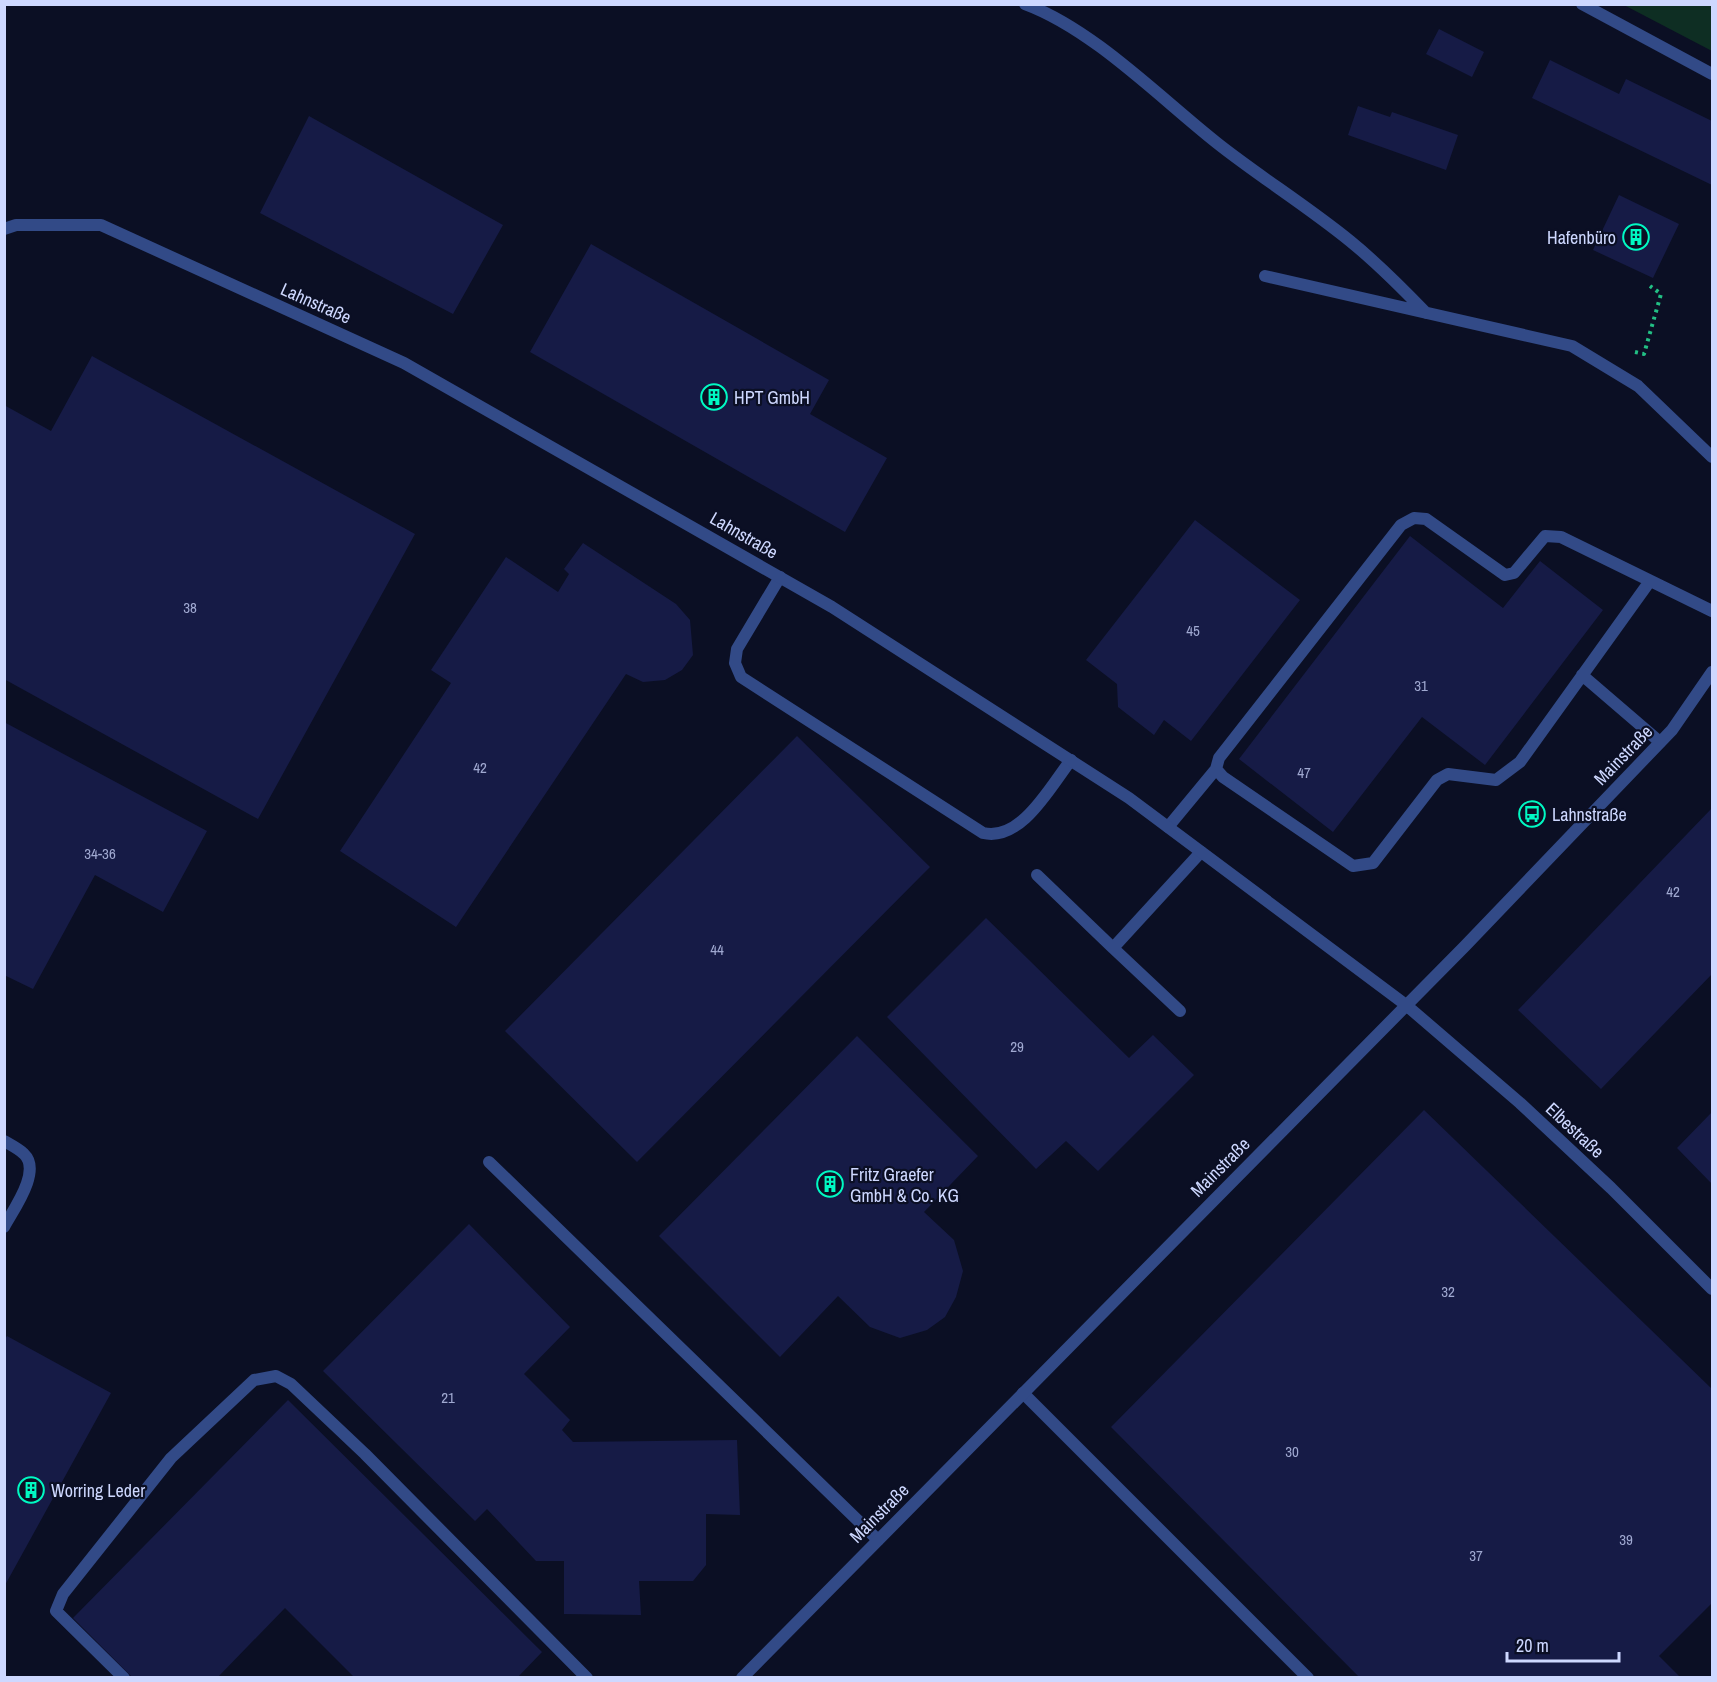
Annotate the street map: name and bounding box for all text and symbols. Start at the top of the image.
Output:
building icon: Hafenbüro [1621,222,1651,252]
place label: Hafenbüro [1547,225,1616,250]
street label: Lahnstraße [277,276,355,330]
building icon: HPT GmbH [699,382,729,412]
place label: HPT GmbH [734,385,810,410]
street label: Lahnstraße [705,506,783,564]
house number: 38 [183,597,197,618]
house number: 45 [1186,620,1200,641]
house number: 31 [1414,675,1428,696]
street label: Mainstraße [1588,719,1658,791]
house number: 42 [473,757,487,778]
house number: 47 [1297,762,1311,783]
bus stop icon: Lahnstraße [1517,799,1547,829]
place label: Lahnstraße [1552,802,1627,827]
house number: 34-36 [84,843,116,864]
house number: 42 [1666,881,1680,902]
house number: 44 [710,939,724,960]
house number: 29 [1010,1036,1024,1057]
street label: Elbestraße [1540,1097,1610,1163]
street label: Mainstraße [1185,1132,1255,1202]
place label: Fritz Graefer GmbH & Co. KG [850,1162,959,1208]
building icon: Fritz Graefer GmbH & Co. KG [815,1169,845,1199]
house number: 32 [1441,1281,1455,1302]
house number: 21 [441,1387,455,1408]
house number: 30 [1285,1441,1299,1462]
building icon: Worring Leder [16,1475,46,1505]
place label: Worring Leder [51,1478,145,1503]
street label: Mainstraße [844,1478,914,1548]
house number: 39 [1619,1529,1633,1550]
house number: 37 [1469,1545,1483,1566]
scale bar [1507,1625,1620,1663]
text: 20 m [1516,1633,1549,1658]

